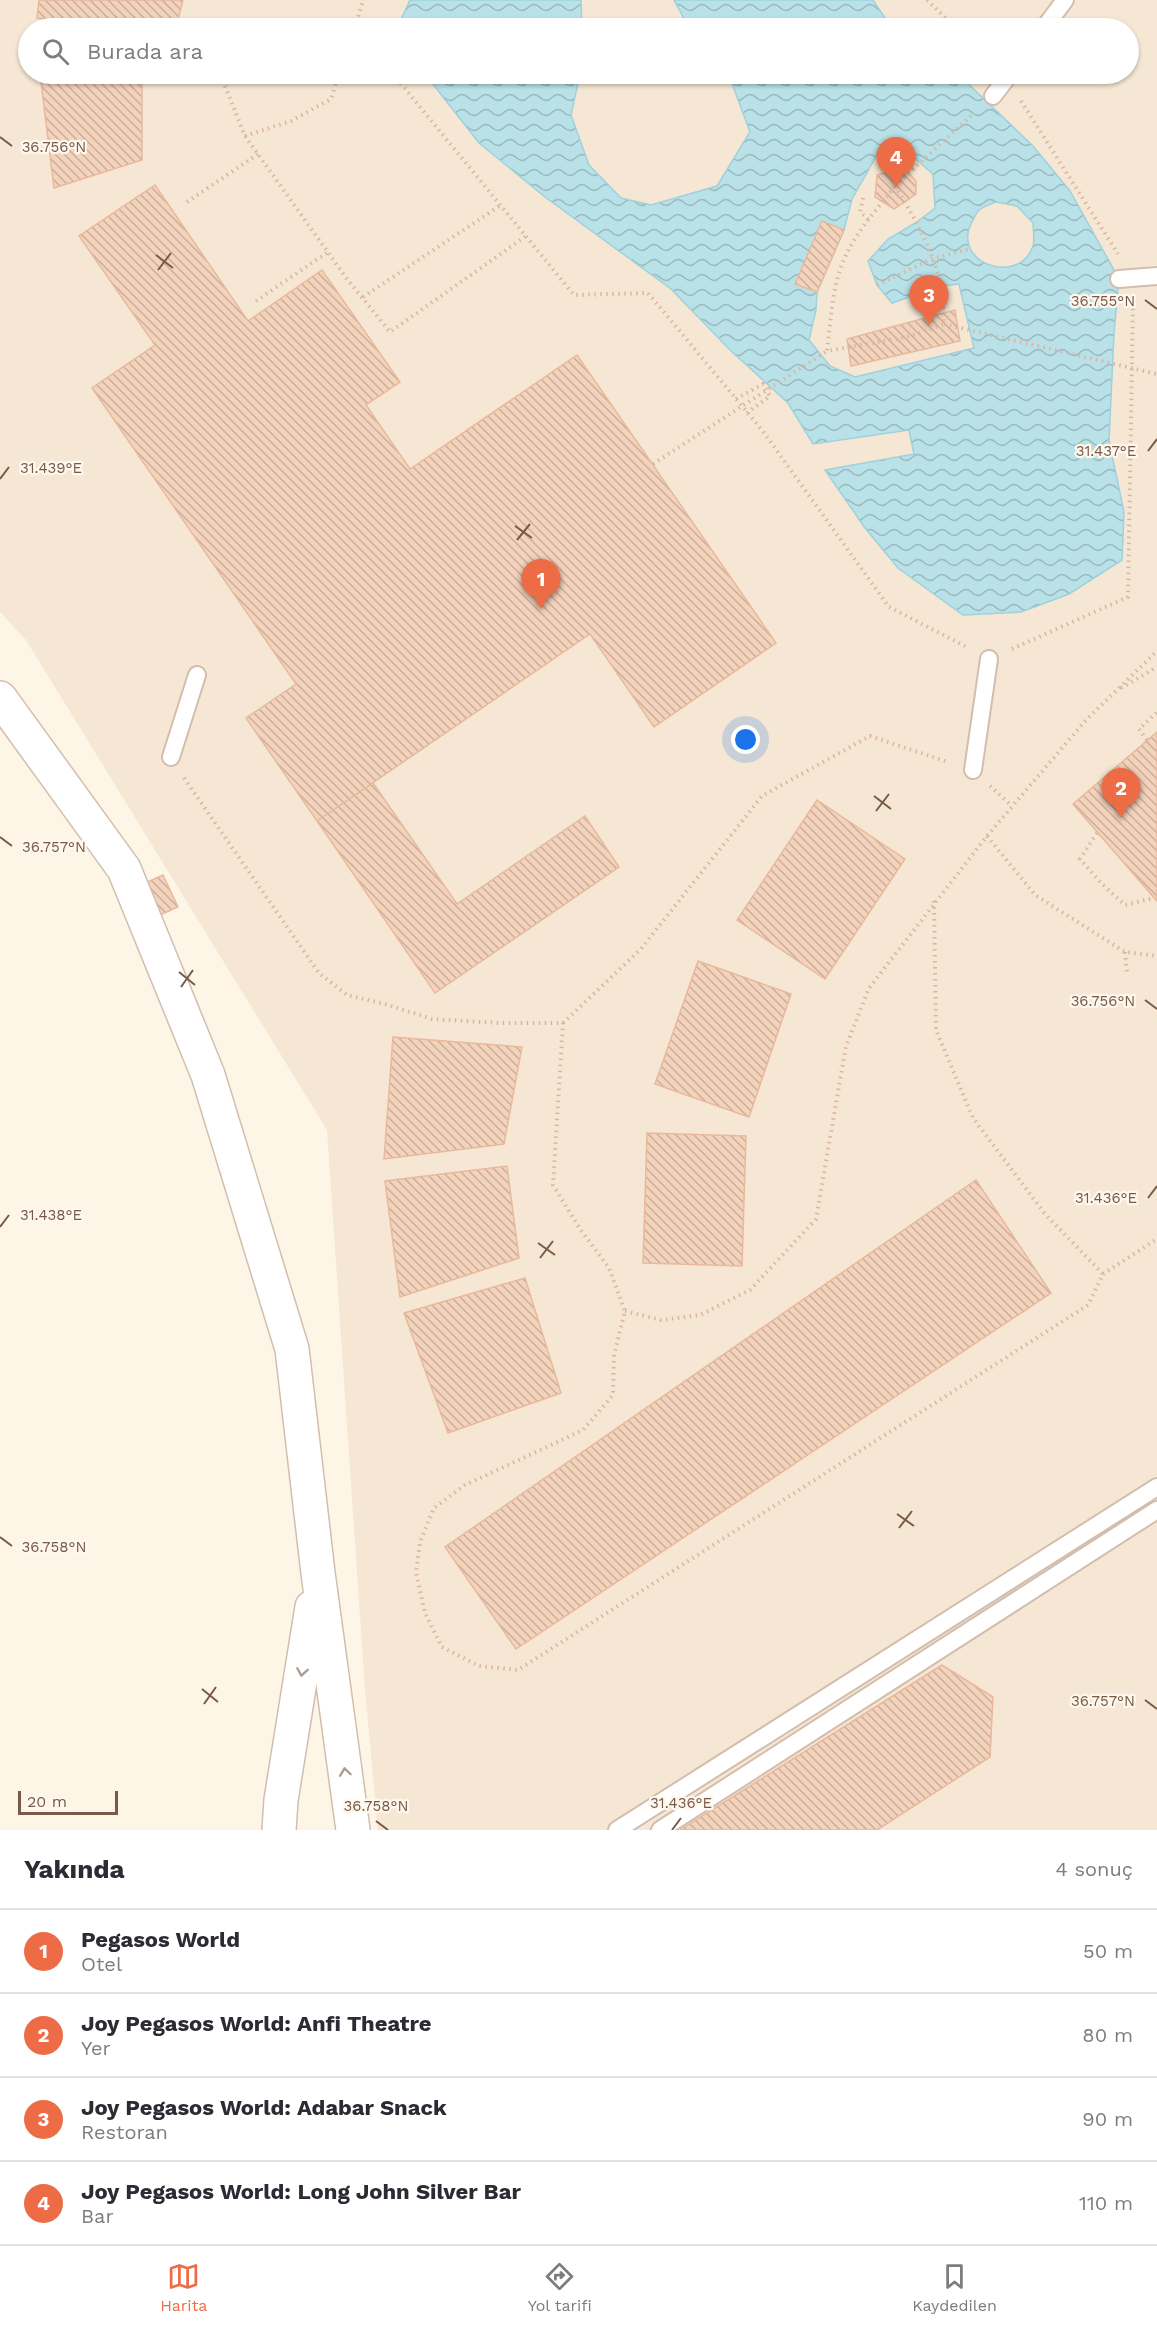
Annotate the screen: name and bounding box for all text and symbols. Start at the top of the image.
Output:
search box [18,18,1139,84]
icon: search [39,35,72,68]
text: Burada ara [87,39,203,64]
text: 36.756°N [22,138,86,156]
pin: 4 [876,138,916,187]
pin: 3 [910,276,948,325]
text: 36.755°N [1071,292,1135,310]
text: 31.437°E [1076,442,1136,460]
text: 31.439°E [20,459,82,477]
pin: 1 [522,560,560,609]
your location [731,725,760,754]
pin: 2 [1102,768,1140,818]
text: 36.757°N [22,838,86,856]
text: 36.756°N [1071,992,1135,1010]
text: 31.436°E [1075,1189,1137,1207]
text: 31.438°E [20,1206,82,1224]
text: 36.758°N [22,1538,86,1556]
one-way arrow [296,1668,308,1677]
text: 36.757°N [1071,1692,1135,1710]
one-way arrow [340,1767,352,1777]
scale bar [18,1788,118,1816]
text: 20 m [27,1792,67,1811]
text: 31.436°E [650,1794,712,1812]
text: 36.758°N [344,1797,408,1815]
text: Yakında [24,1854,125,1884]
text: 4 sonuç [1056,1857,1133,1881]
text: Pegasos World [81,1927,240,1952]
text: 1 [39,1939,48,1963]
text: 50 m [1083,1939,1133,1963]
text: Otel [81,1952,122,1976]
text: Joy Pegasos World: Anfi Theatre [81,2011,431,2036]
text: 2 [38,2023,49,2047]
text: 80 m [1082,2023,1133,2047]
text: Yer [81,2036,111,2060]
text: Joy Pegasos World: Adabar Snack [81,2095,447,2120]
text: 3 [38,2107,49,2131]
text: 90 m [1082,2107,1133,2131]
text: Restoran [81,2120,168,2144]
text: Joy Pegasos World: Long John Silver Bar [81,2179,521,2204]
text: 4 [37,2191,50,2215]
text: 110 m [1079,2191,1133,2215]
text: Bar [81,2204,114,2228]
tab: Harita [160,2260,207,2315]
tab: Yol tarifi [528,2260,592,2315]
tab: Kaydedilen [912,2260,997,2315]

